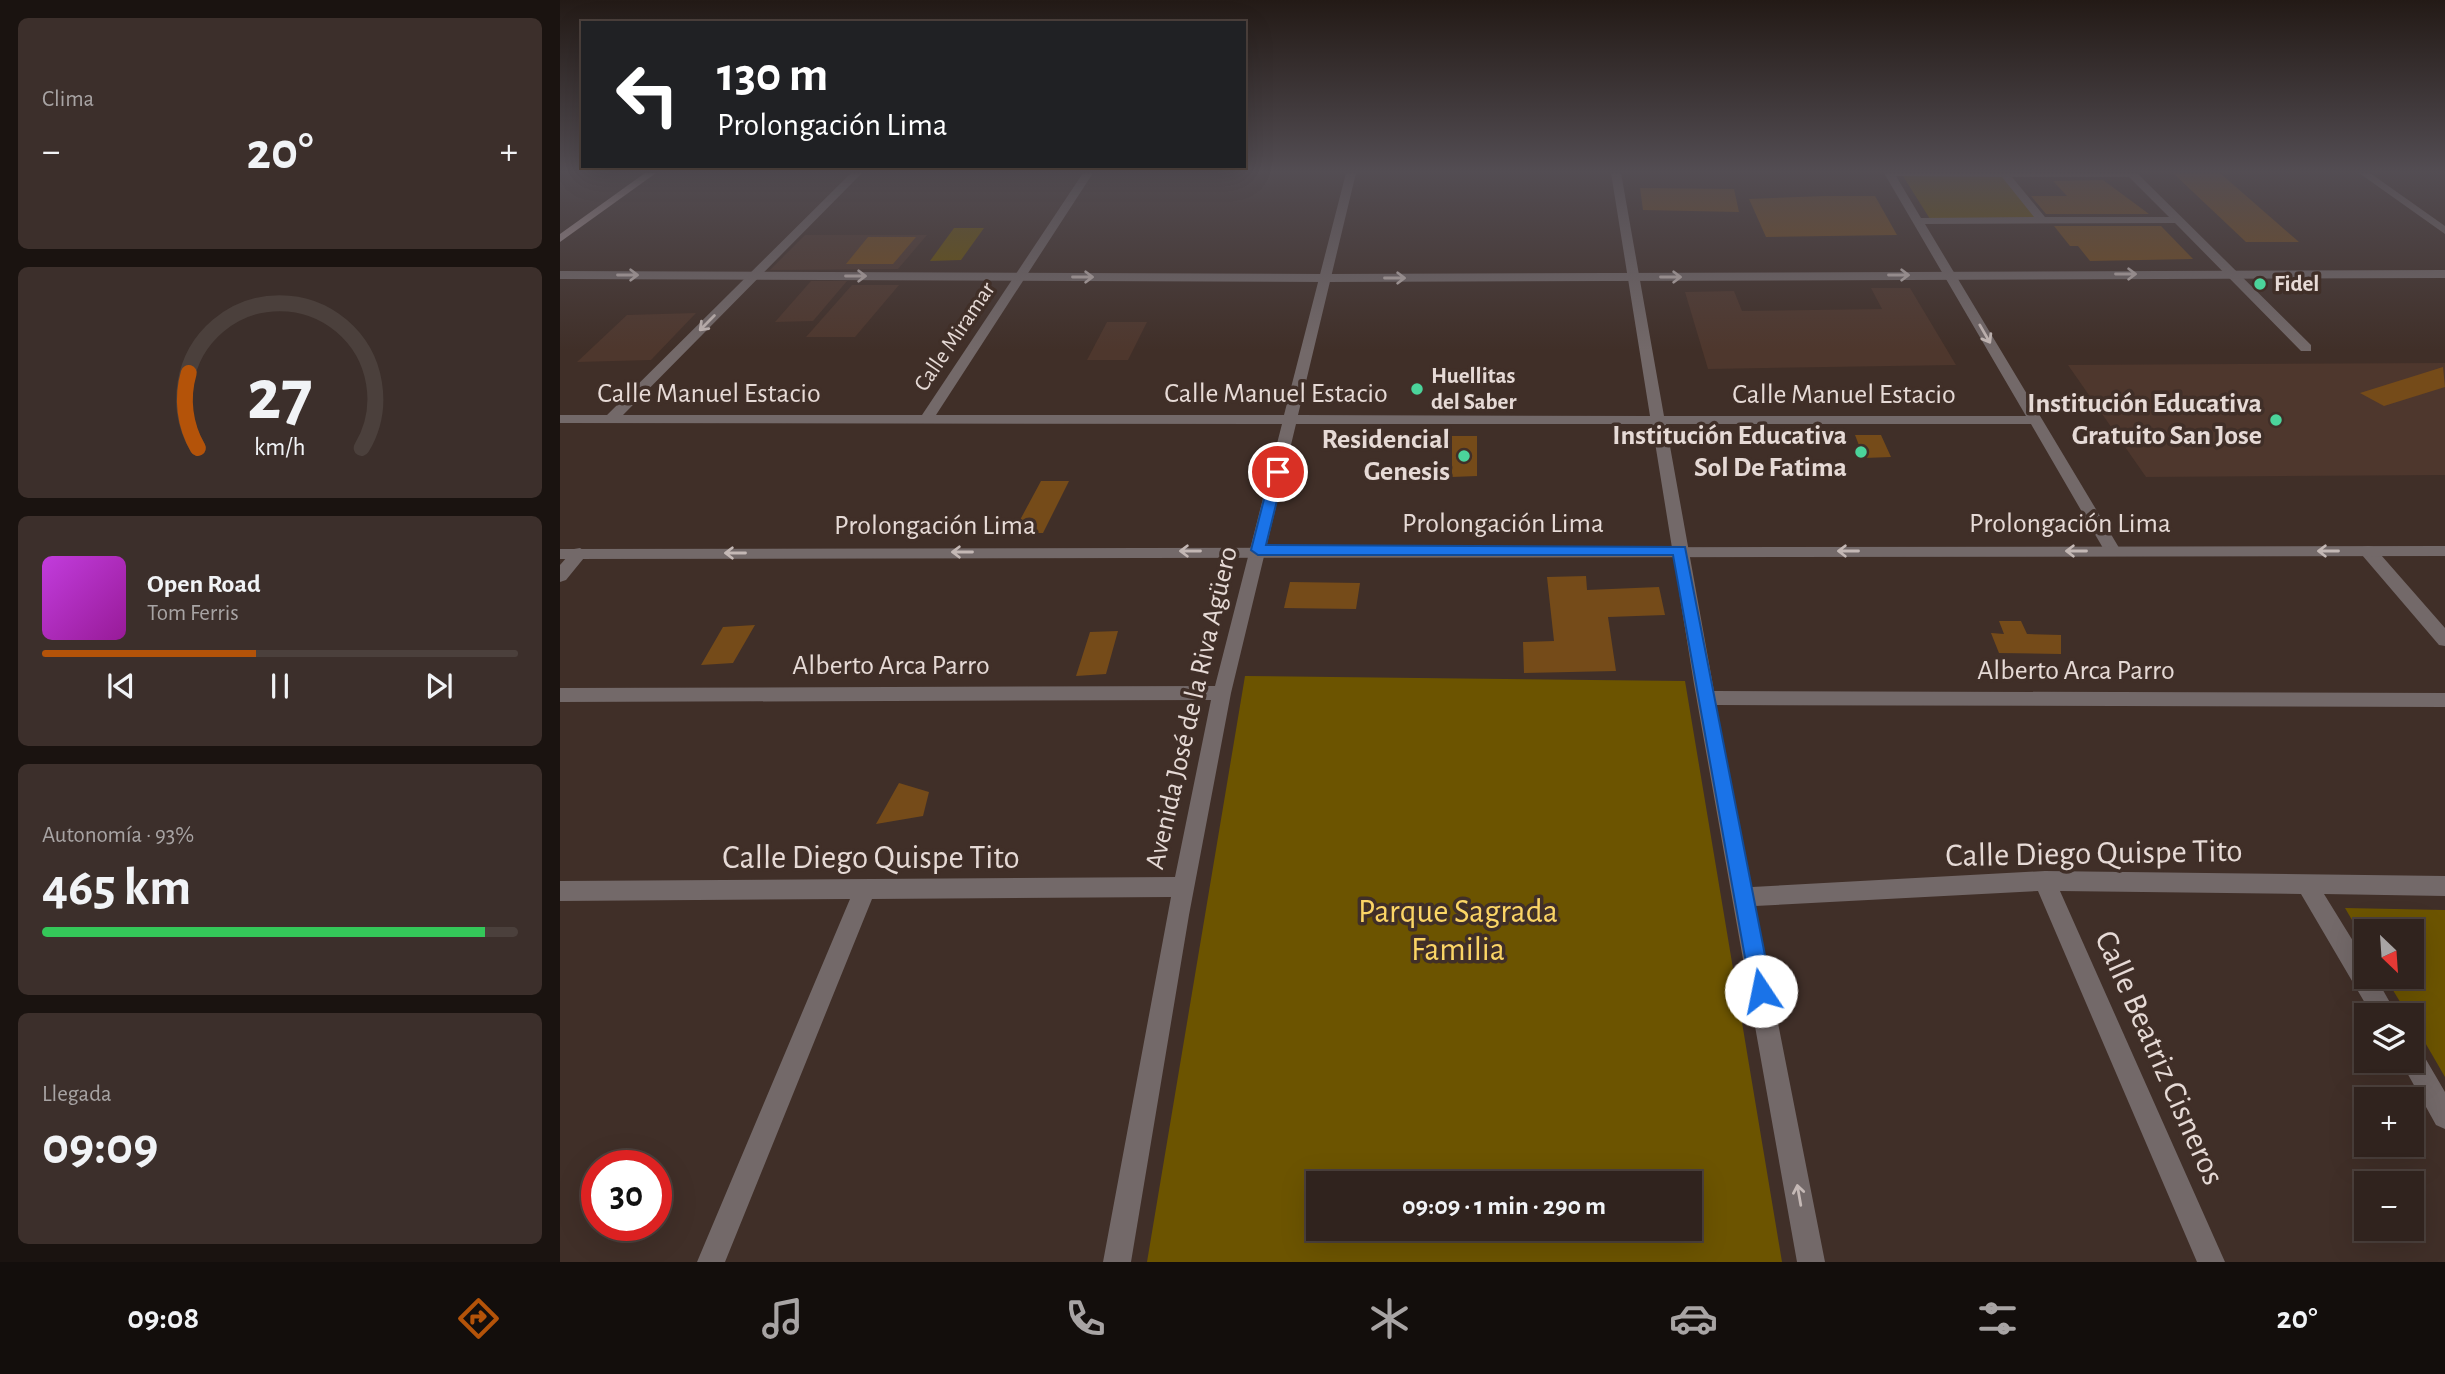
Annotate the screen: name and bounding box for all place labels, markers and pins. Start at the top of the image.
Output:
place label: Fidel [2274,273,2319,296]
marker: Fidel [2252,276,2268,292]
place label: Huellitas del Saber [1431,365,1516,414]
marker: Huellitas del Saber [1409,381,1425,397]
place label: Institución Educativa Gratuito San Jose [2027,390,2262,450]
marker: Institución Educativa Gratuito San Jose [2268,412,2284,428]
place label: Institución Educativa Sol De Fatima [1612,422,1847,482]
place label: Residencial Genesis [1321,426,1450,486]
pin [1248,442,1308,502]
marker: Institución Educativa Sol De Fatima [1853,444,1869,460]
marker: Residencial Genesis [1456,448,1472,464]

